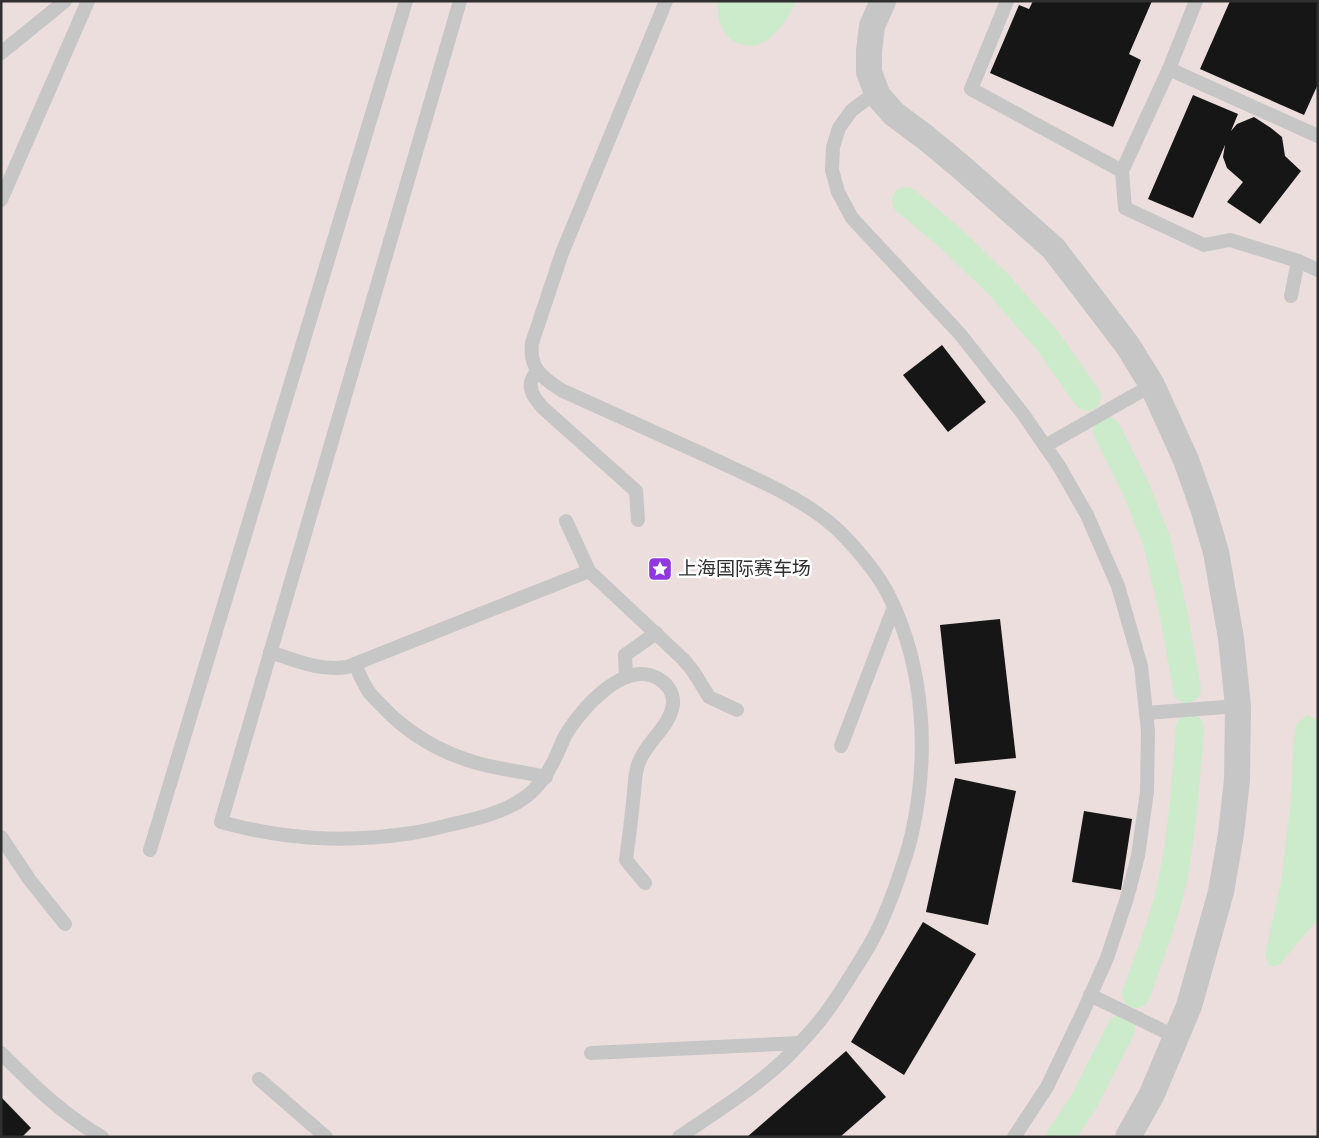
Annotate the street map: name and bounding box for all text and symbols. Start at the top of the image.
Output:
place icon: 上海国际赛车场 [647,556,673,582]
place label: 上海国际赛车场 [678,558,811,581]

